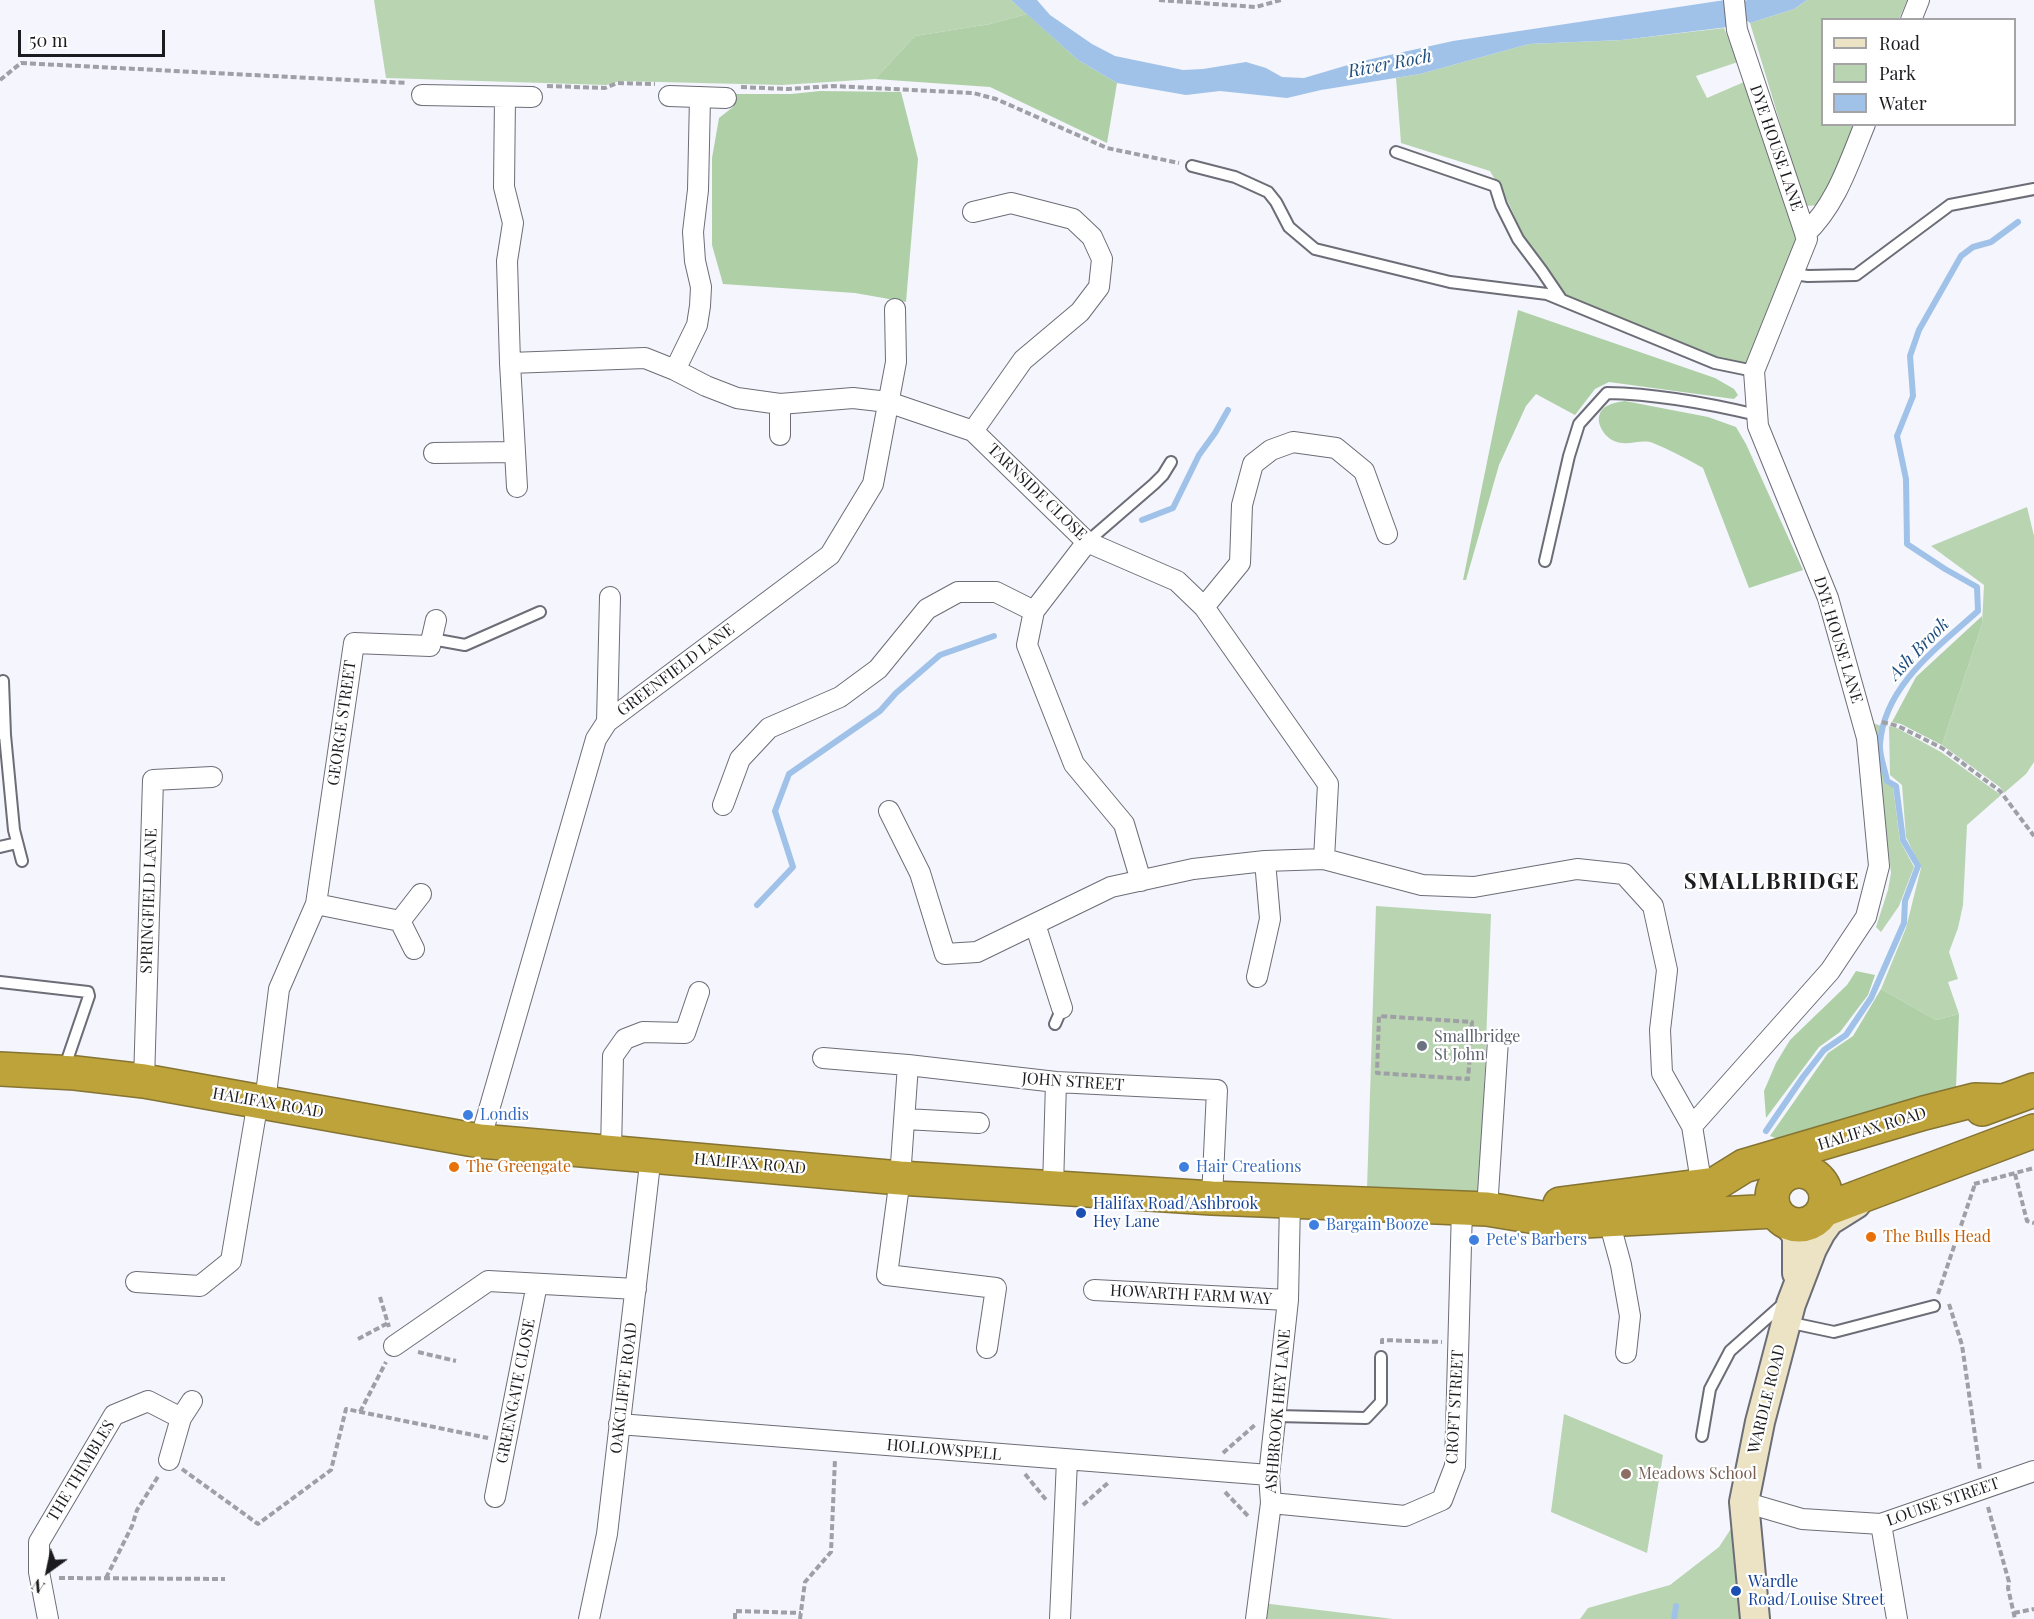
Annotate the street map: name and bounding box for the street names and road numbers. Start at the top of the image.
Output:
street label: DYE HOUSE LANE [1745,83,1807,213]
street label: TARNSIDE CLOSE [983,440,1091,544]
street label: DYE HOUSE LANE [1810,574,1866,706]
street label: GREENFIELD LANE [614,620,738,720]
street label: GEORGE STREET [324,659,360,787]
street label: SPRINGFIELD LANE [137,828,161,974]
street label: JOHN STREET [1021,1069,1125,1095]
street label: HALIFAX ROAD [211,1084,325,1122]
street label: HALIFAX ROAD [1815,1103,1929,1155]
street label: HALIFAX ROAD [693,1150,807,1178]
street label: HOWARTH FARM WAY [1110,1281,1272,1309]
street label: GREENGATE CLOSE [493,1317,539,1465]
street label: OAKCLIFFE ROAD [606,1321,642,1455]
street label: ASHBROOK HEY LANE [1261,1328,1295,1494]
street label: WARDLE ROAD [1744,1343,1790,1455]
street label: CROFT STREET [1442,1349,1468,1465]
street label: THE THIMBLES [43,1417,119,1525]
street label: HOLLOWSPELL [886,1435,1002,1465]
street label: LOUISE STREET [1884,1474,2002,1530]

